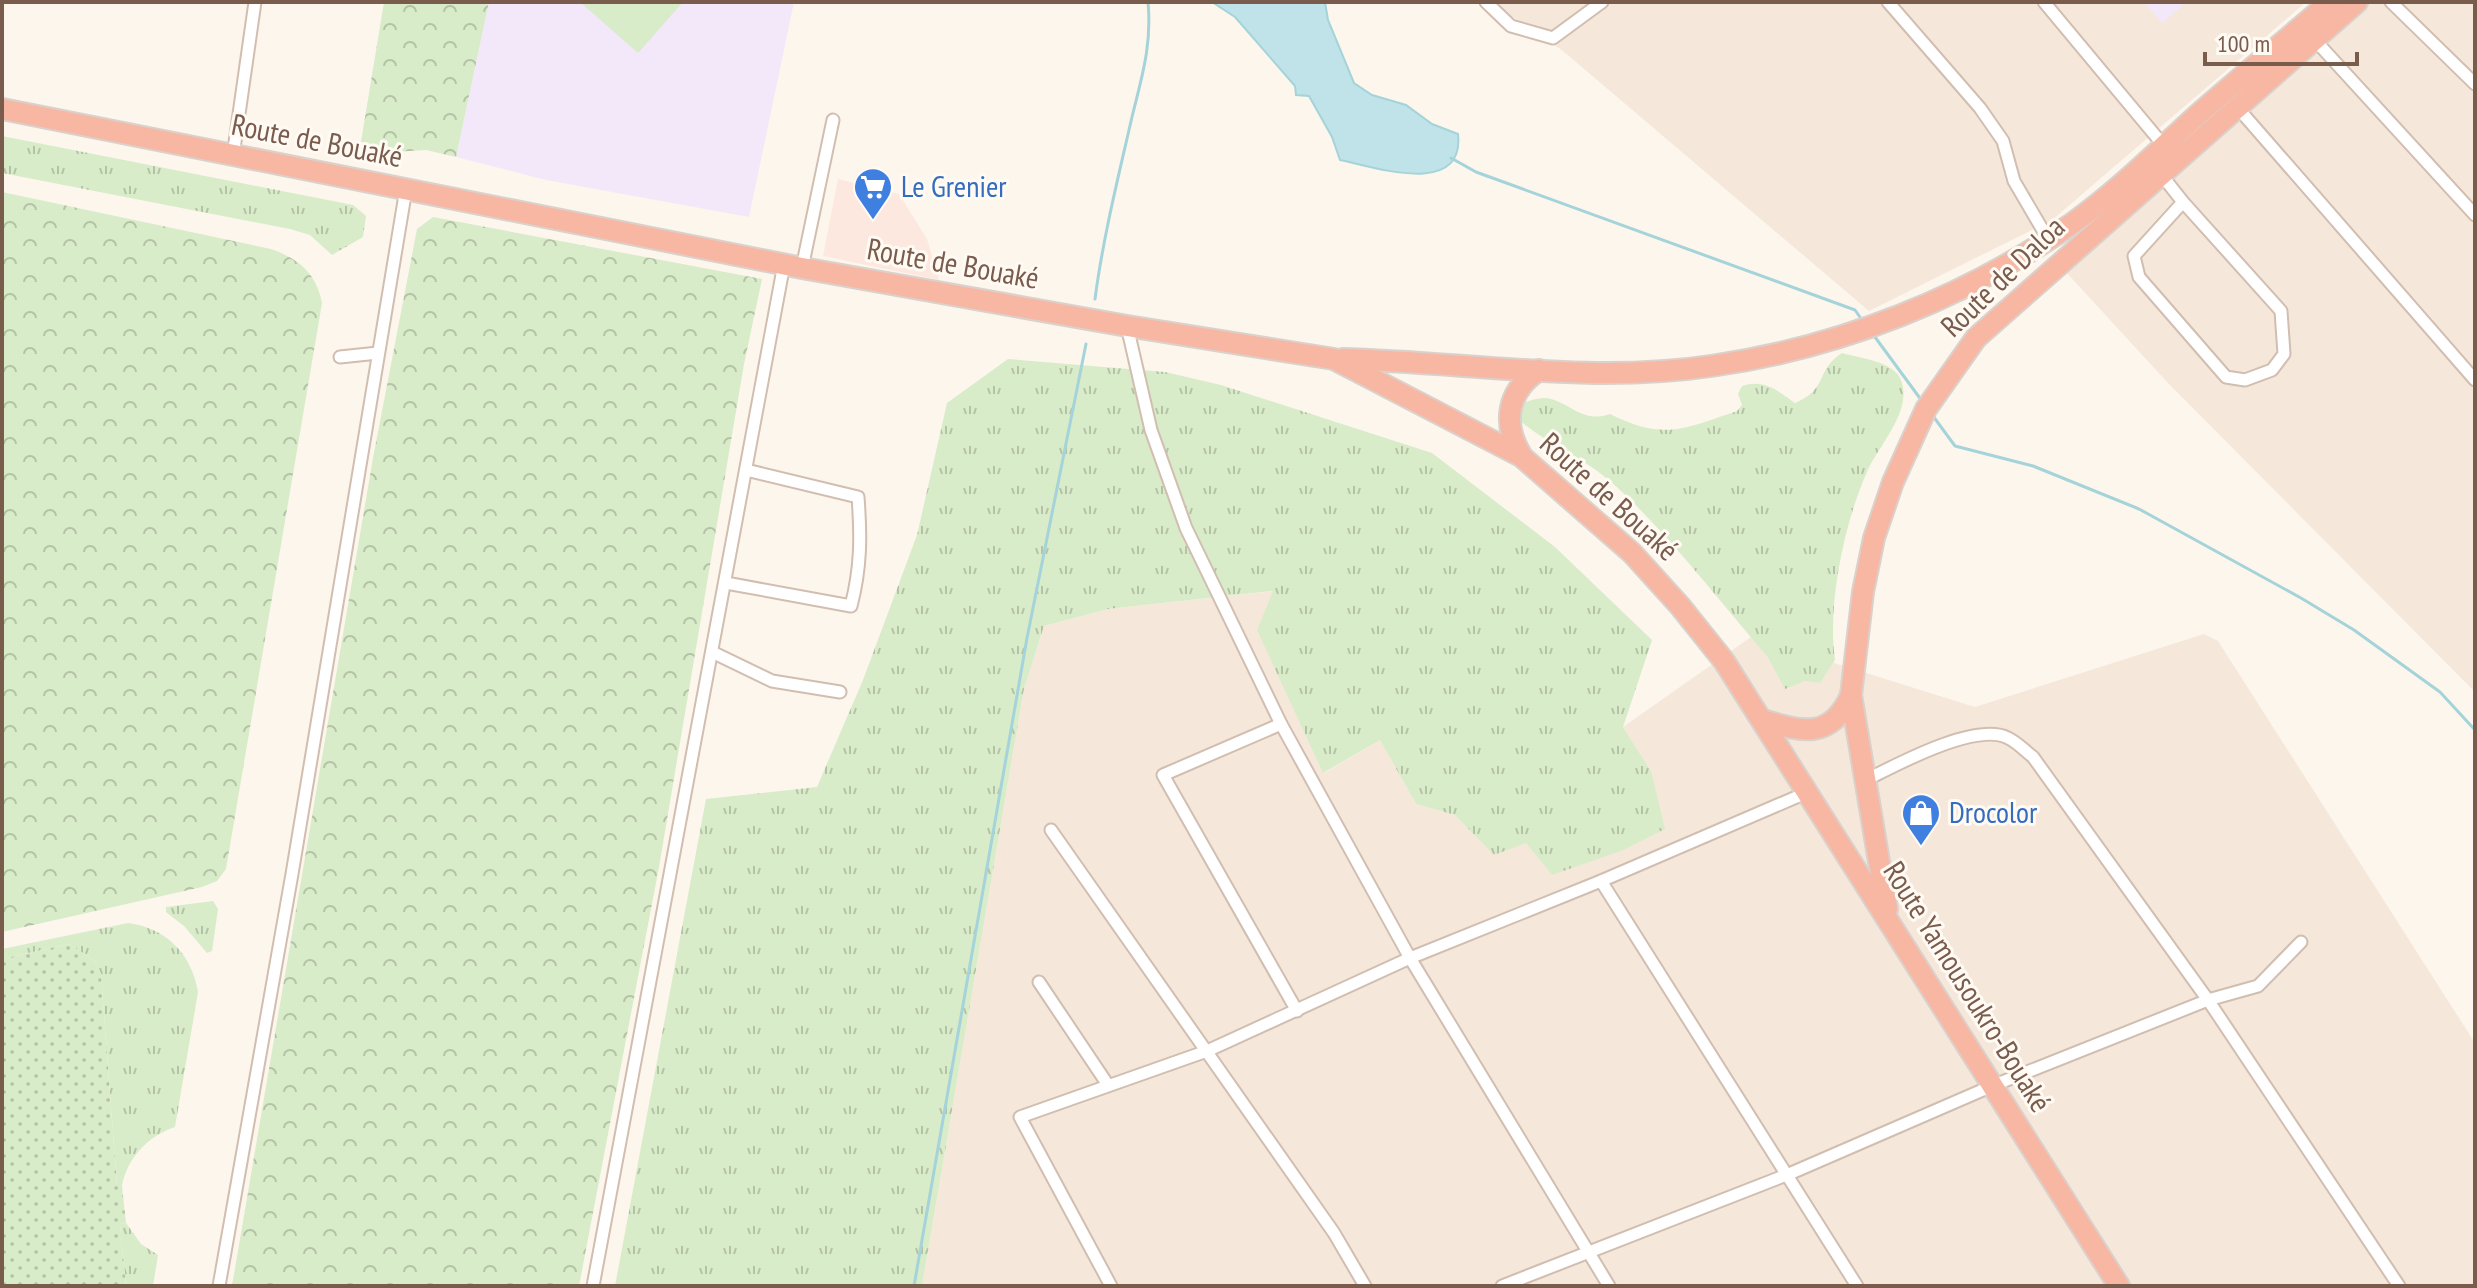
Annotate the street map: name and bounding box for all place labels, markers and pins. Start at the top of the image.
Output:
supermarket icon: Le Grenier [852,166,894,221]
place label: Le Grenier [901,166,1007,205]
shop icon: Drocolor [1900,792,1942,847]
place label: Drocolor [1949,792,2038,831]

